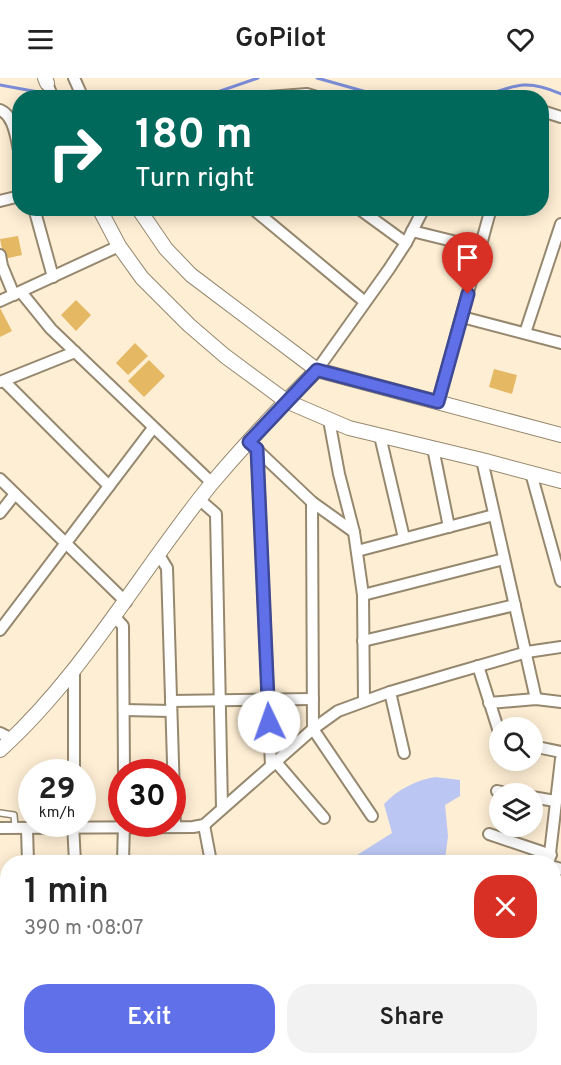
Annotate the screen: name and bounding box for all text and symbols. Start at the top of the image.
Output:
text: GoPilot [235,22,326,56]
icon: menu [24,23,57,56]
icon: heart [504,23,537,56]
text: 180 m [135,110,252,163]
icon: right [36,114,114,192]
text: Turn right [135,162,254,196]
pin [442,232,493,294]
icon: arrive [451,241,484,274]
position arrow [237,690,301,754]
map controls [489,717,543,837]
button: search [489,717,543,771]
speed limit sign: 30 [108,759,186,837]
text: 29 [39,772,75,809]
button: layers [489,783,543,837]
text: km/h [39,804,75,823]
text: 1 min [24,870,109,916]
button: close [474,875,537,938]
text: 390 m · 08:07 [24,916,144,942]
button: Exit [24,984,275,1053]
button: Share [287,984,537,1053]

